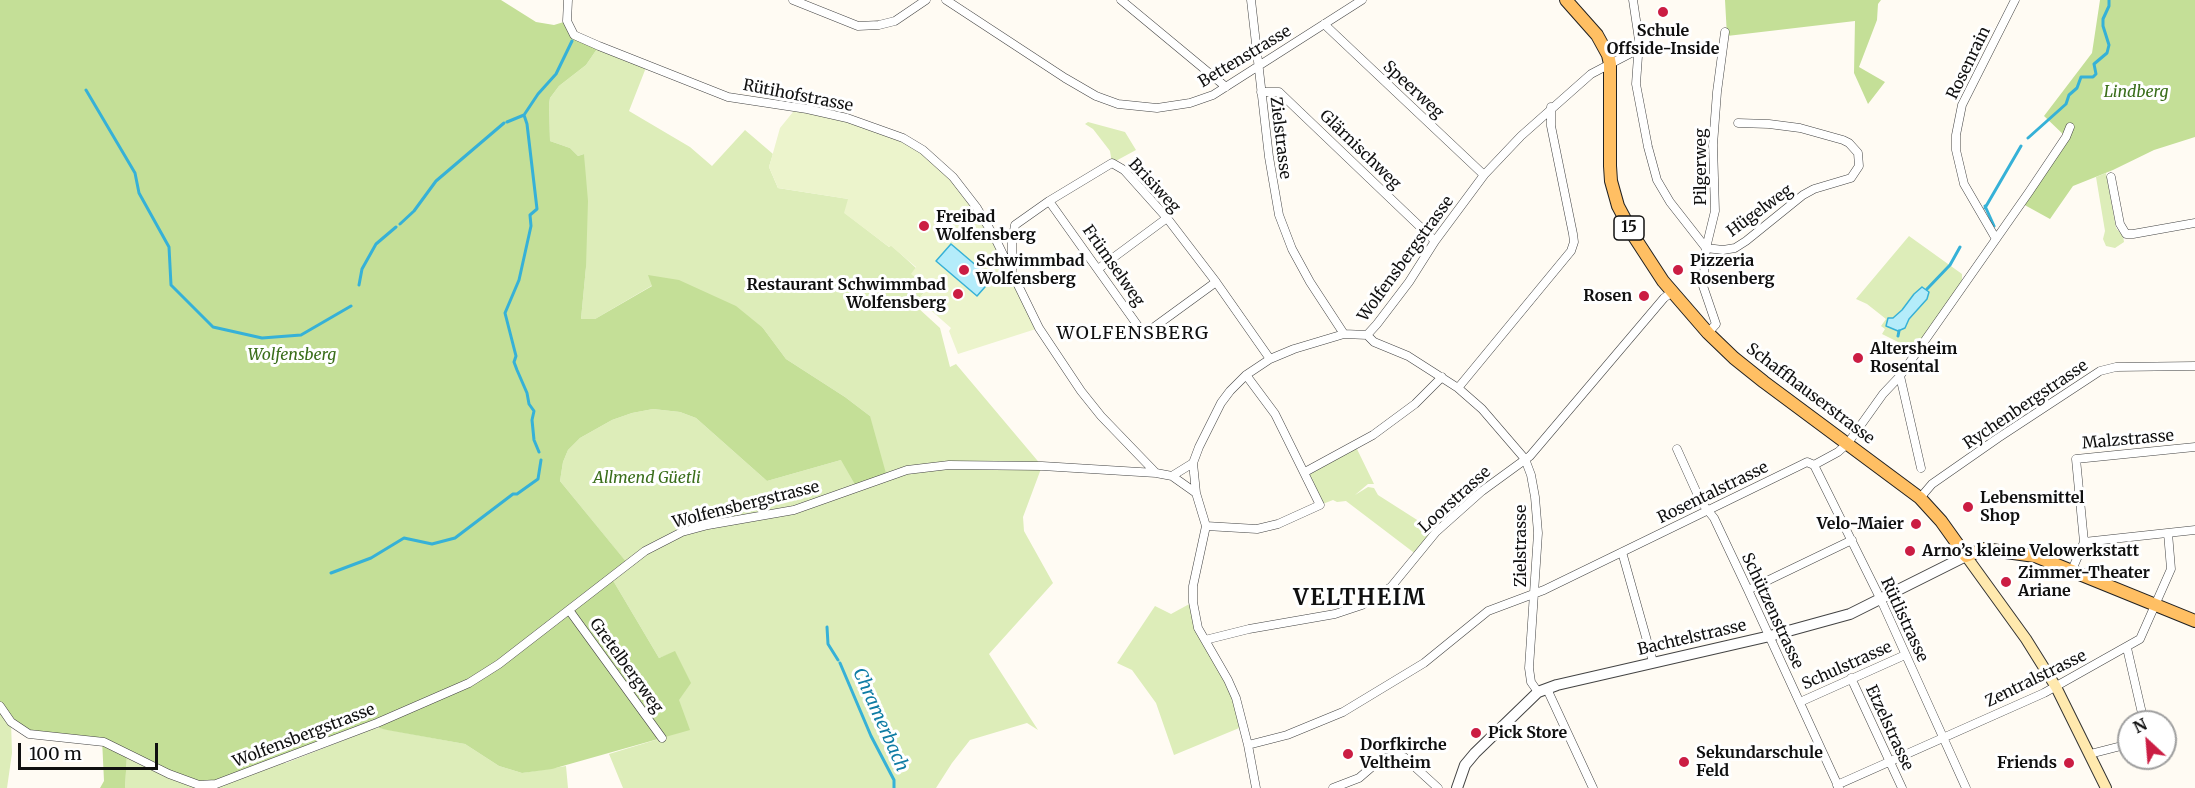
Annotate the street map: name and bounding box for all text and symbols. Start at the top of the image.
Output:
marker: Schule Offside-Inside [1656,5,1670,19]
place label: Schule Offside-Inside [1607,21,1719,59]
street label: Bettenstrasse [1195,22,1295,92]
street label: Rosenrain [1943,23,1995,103]
street label: Speerweg [1379,57,1447,123]
street label: Rütihofstrasse [741,76,855,116]
park label: Lindberg [2104,82,2168,102]
street label: Zielstrasse [1265,96,1295,180]
street label: Glärnischweg [1315,106,1405,194]
street label: Pilgerweg [1691,128,1711,206]
street label: Brisiweg [1124,155,1184,217]
street label: Hügelweg [1723,181,1797,241]
street label: Wolfensbergstrasse [1354,192,1458,326]
place label: Freibad Wolfensberg [936,207,1036,245]
road number: 15 [1614,216,1644,240]
marker: Freibad Wolfensberg [917,219,931,233]
street label: Frümselweg [1078,222,1148,310]
place label: Schwimmbad Wolfensberg [976,251,1085,289]
place label: Pizzeria Rosenberg [1690,251,1775,289]
marker: Schwimmbad Wolfensberg [957,263,971,277]
marker: Pizzeria Rosenberg [1671,263,1685,277]
place label: Restaurant Schwimmbad Wolfensberg [747,275,946,313]
place label: Rosen [1583,286,1632,306]
marker: Restaurant Schwimmbad Wolfensberg [951,287,965,301]
marker: Rosen [1637,289,1651,303]
district label: WOLFENSBERG [1056,323,1210,345]
place label: Altersheim Rosental [1870,339,1957,377]
street label: Schaffhauserstrasse [1742,340,1878,448]
park label: Wolfensberg [248,345,336,365]
marker: Altersheim Rosental [1851,351,1865,365]
street label: Rychenbergstrasse [1960,356,2092,454]
street label: Malzstrasse [2081,426,2175,454]
street label: Rosentalstrasse [1654,458,1772,528]
street label: Loorstrasse [1415,463,1495,537]
park label: Allmend Güetli [593,468,701,488]
street label: Wolfensbergstrasse [671,477,821,533]
place label: Lebensmittel Shop [1980,488,2085,526]
marker: Lebensmittel Shop [1961,500,1975,514]
street label: Zielstrasse [1511,505,1531,587]
place label: Velo-Maier [1817,514,1904,534]
marker: Velo-Maier [1909,517,1923,531]
place label: Arno’s kleine Velowerkstatt [1922,541,2139,561]
marker: Arno’s kleine Velowerkstatt [1903,544,1917,558]
street label: Schützenstrasse [1737,550,1807,672]
place label: Zimmer-Theater Ariane [2018,563,2150,601]
street label: Rütlistrasse [1876,575,1932,665]
marker: Zimmer-Theater Ariane [1999,575,2013,589]
district label: VELTHEIM [1293,586,1427,612]
street label: Gretelbergweg [585,615,667,717]
street label: Bachtelstrasse [1636,616,1748,660]
street label: Schulstrasse [1799,638,1895,694]
street label: Zentralstrasse [1982,646,2090,712]
water label: Chramerbach [848,665,912,775]
street label: Etzelstrasse [1861,682,1917,774]
street label: Wolfensbergstrasse [230,700,378,772]
north arrow [2117,710,2177,770]
text: N [2130,714,2150,737]
place label: Pick Store [1488,723,1567,743]
marker: Pick Store [1469,726,1483,740]
scale bar [21,731,160,769]
place label: Dorfkirche Veltheim [1360,735,1447,773]
text: 100 m [29,742,82,765]
place label: Sekundarschule Feld [1696,743,1823,781]
marker: Dorfkirche Veltheim [1341,747,1355,761]
place label: Friends [1997,753,2057,773]
marker: Sekundarschule Feld [1677,755,1691,769]
marker: Friends [2062,756,2076,770]

